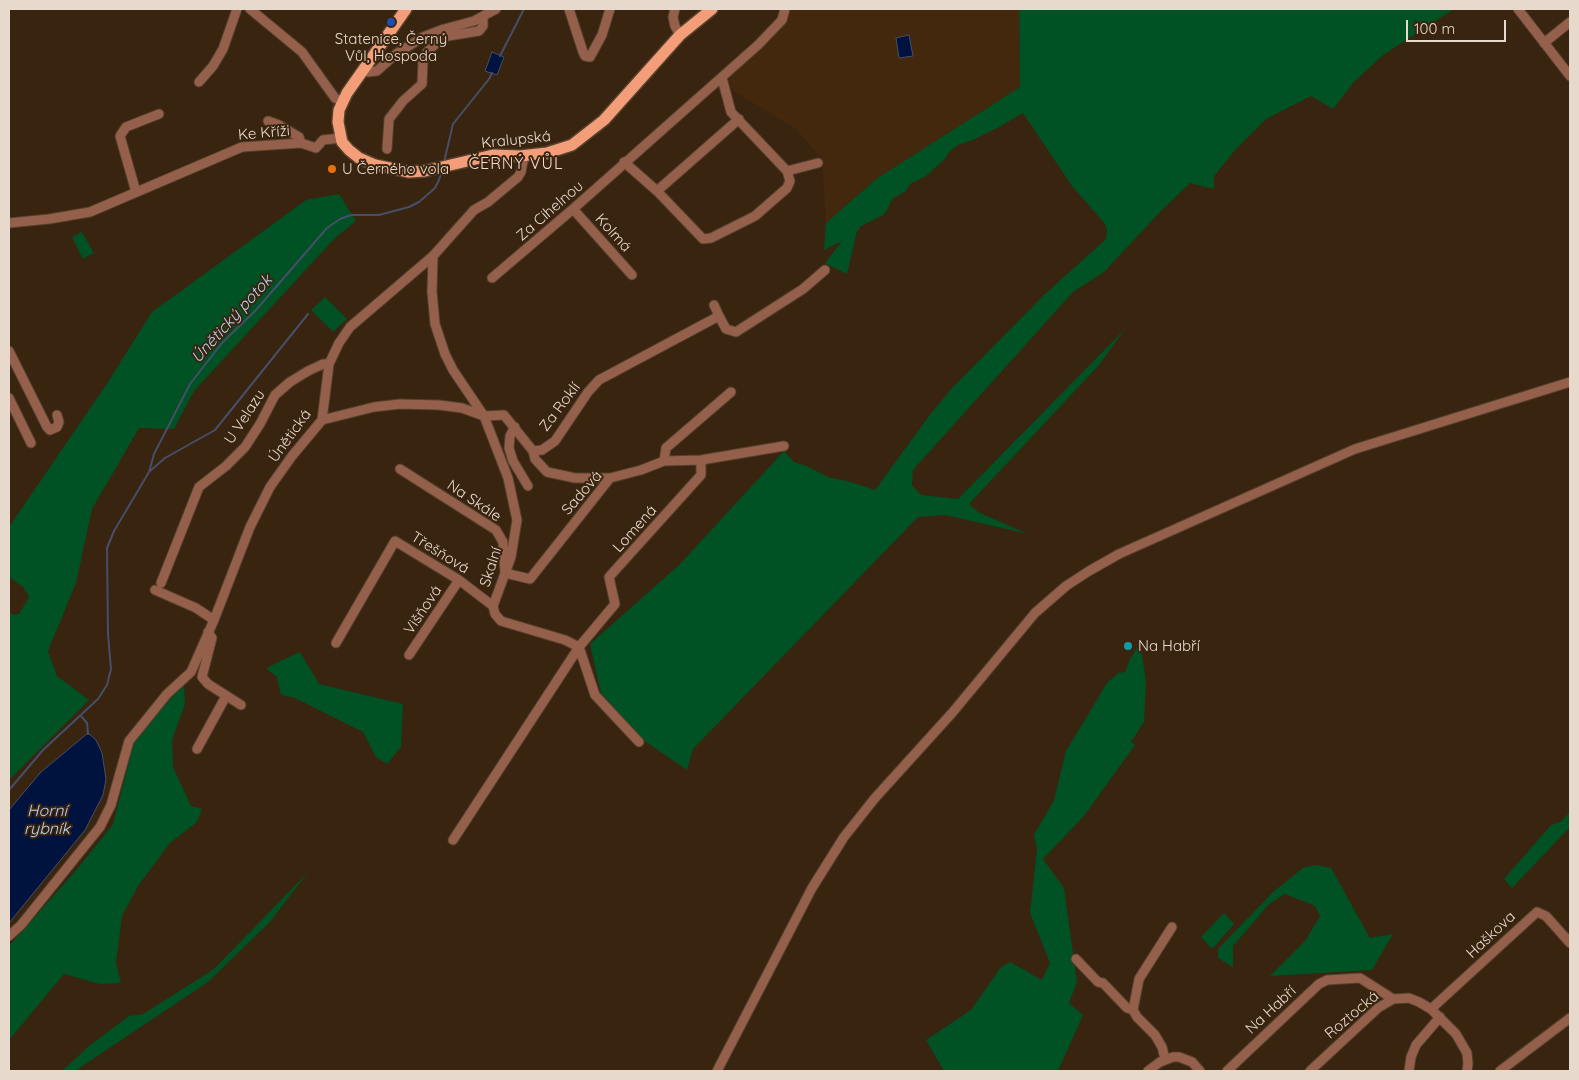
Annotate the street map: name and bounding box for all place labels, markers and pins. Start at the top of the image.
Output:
marker: Statenice, Černý Vůl, Hospoda [385,16,397,28]
place label: Statenice, Černý Vůl, Hospoda [335,30,447,65]
place label: U Černého vola [342,160,449,178]
marker: U Černého vola [326,163,338,175]
place label: Na Habří [1138,637,1200,655]
marker: Na Habří [1122,640,1134,652]

